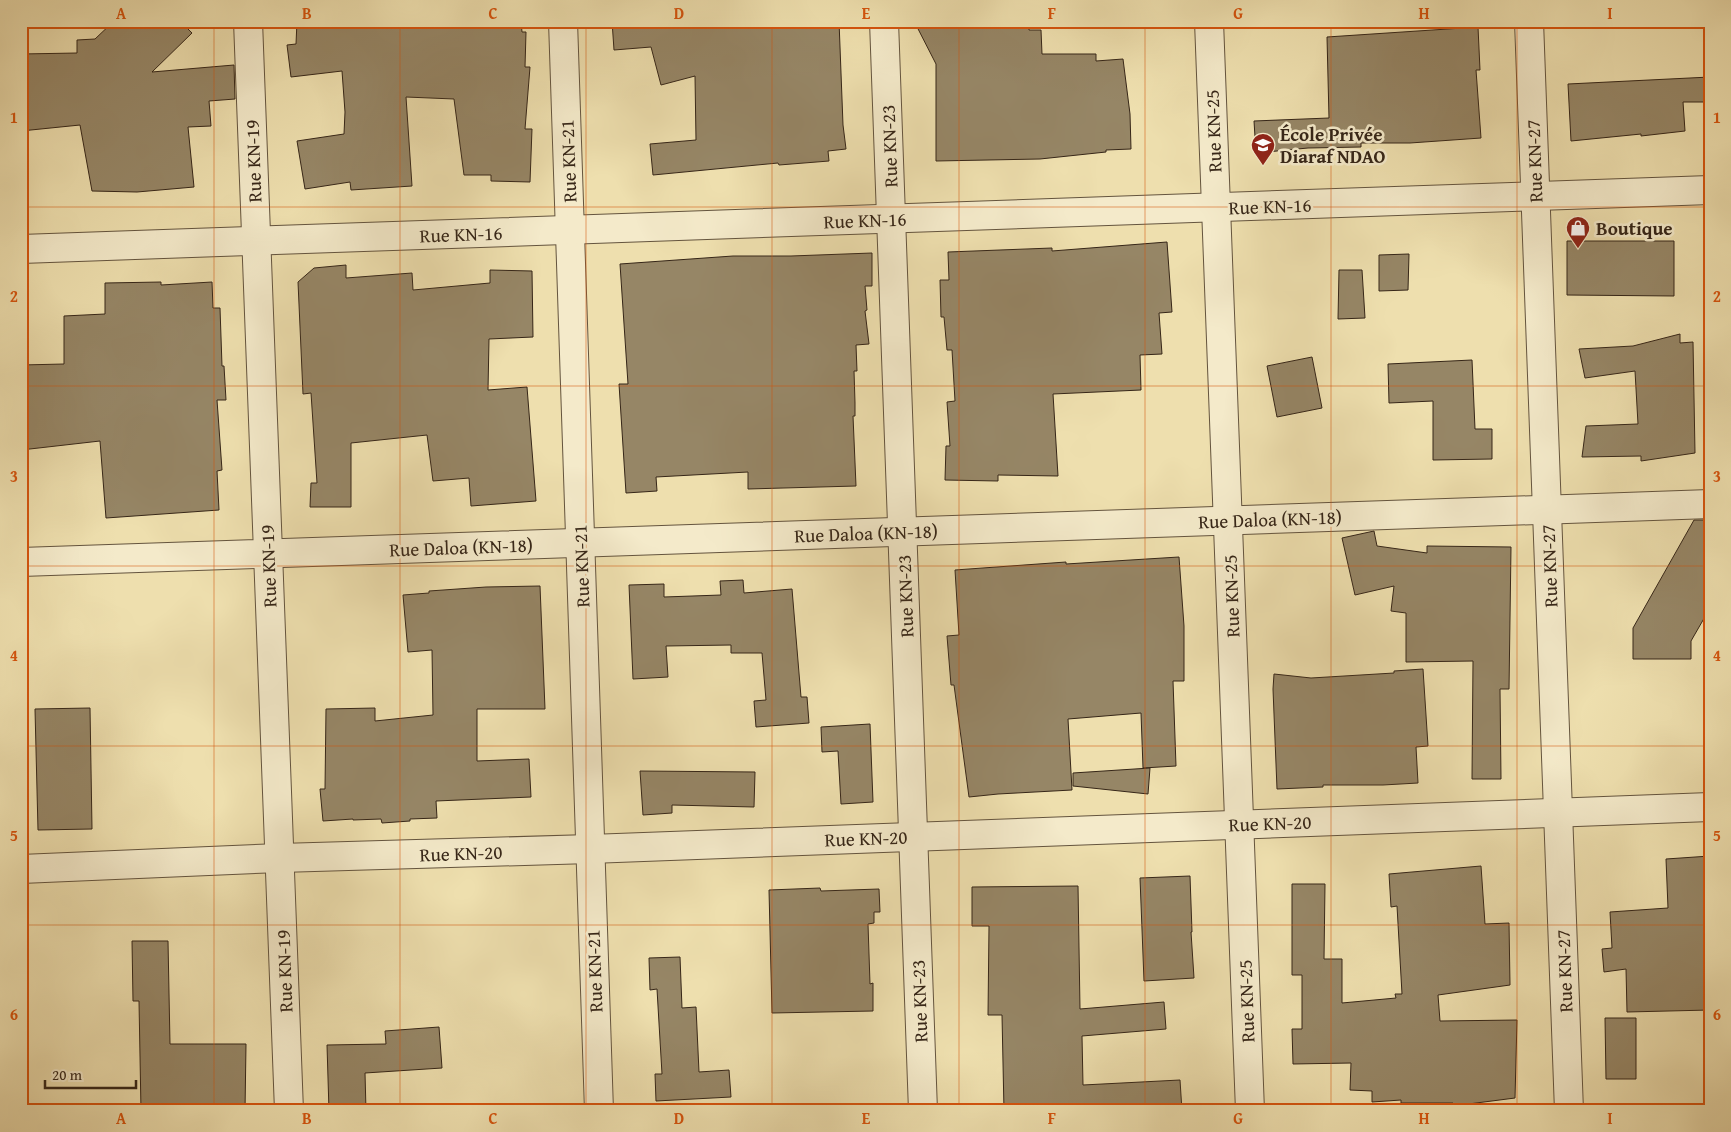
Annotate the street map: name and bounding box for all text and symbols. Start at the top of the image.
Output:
text: A [116,1,127,25]
text: B [302,1,312,25]
text: C [488,1,498,25]
text: D [674,1,684,25]
text: E [862,1,871,25]
text: F [1048,1,1056,25]
text: G [1233,1,1243,25]
text: H [1418,1,1430,25]
text: I [1607,1,1613,25]
street label: Rue KN-25 [1198,89,1228,173]
street label: Rue KN-23 [874,104,904,188]
text: 1 [10,105,18,129]
text: 1 [1713,105,1721,129]
street label: Rue KN-19 [238,119,268,203]
street label: Rue KN-21 [553,119,583,203]
street label: Rue KN-27 [1519,119,1549,203]
place label: École Privée Diaraf NDAO [1280,120,1385,170]
school or university icon: École Privée Diaraf NDAO [1250,132,1276,166]
street label: Rue KN-16 [1228,191,1312,221]
street label: Rue KN-16 [823,205,907,235]
place label: Boutique [1596,214,1673,242]
shop icon: Boutique [1565,215,1591,249]
street label: Rue KN-16 [419,219,503,249]
text: 2 [10,284,18,308]
text: 2 [1713,284,1721,308]
text: 3 [10,464,18,488]
text: 3 [1713,464,1721,488]
street label: Rue Daloa (KN-18) [1198,503,1342,535]
street label: Rue Daloa (KN-18) [794,517,938,549]
street label: Rue KN-19 [253,524,283,608]
street label: Rue KN-21 [566,524,596,608]
street label: Rue KN-27 [1534,524,1564,608]
street label: Rue Daloa (KN-18) [389,531,533,563]
street label: Rue KN-23 [890,554,920,638]
street label: Rue KN-25 [1216,554,1246,638]
text: 4 [10,643,18,667]
text: 4 [1713,643,1721,667]
street label: Rue KN-20 [1228,808,1312,838]
text: 5 [10,823,18,847]
street label: Rue KN-20 [824,823,908,853]
text: 5 [1713,823,1721,847]
street label: Rue KN-20 [419,838,503,868]
street label: Rue KN-19 [269,929,299,1013]
street label: Rue KN-21 [579,929,609,1013]
street label: Rue KN-27 [1549,929,1579,1013]
street label: Rue KN-23 [904,959,934,1043]
street label: Rue KN-25 [1231,959,1261,1043]
text: 6 [10,1002,18,1026]
text: 6 [1713,1002,1721,1026]
scale bar [45,1057,136,1089]
text: 20 m [52,1064,83,1085]
text: A [116,1106,127,1130]
text: B [302,1106,312,1130]
text: C [488,1106,498,1130]
text: D [674,1106,684,1130]
text: E [862,1106,871,1130]
text: F [1048,1106,1056,1130]
text: G [1233,1106,1243,1130]
text: H [1418,1106,1430,1130]
text: I [1607,1106,1613,1130]

